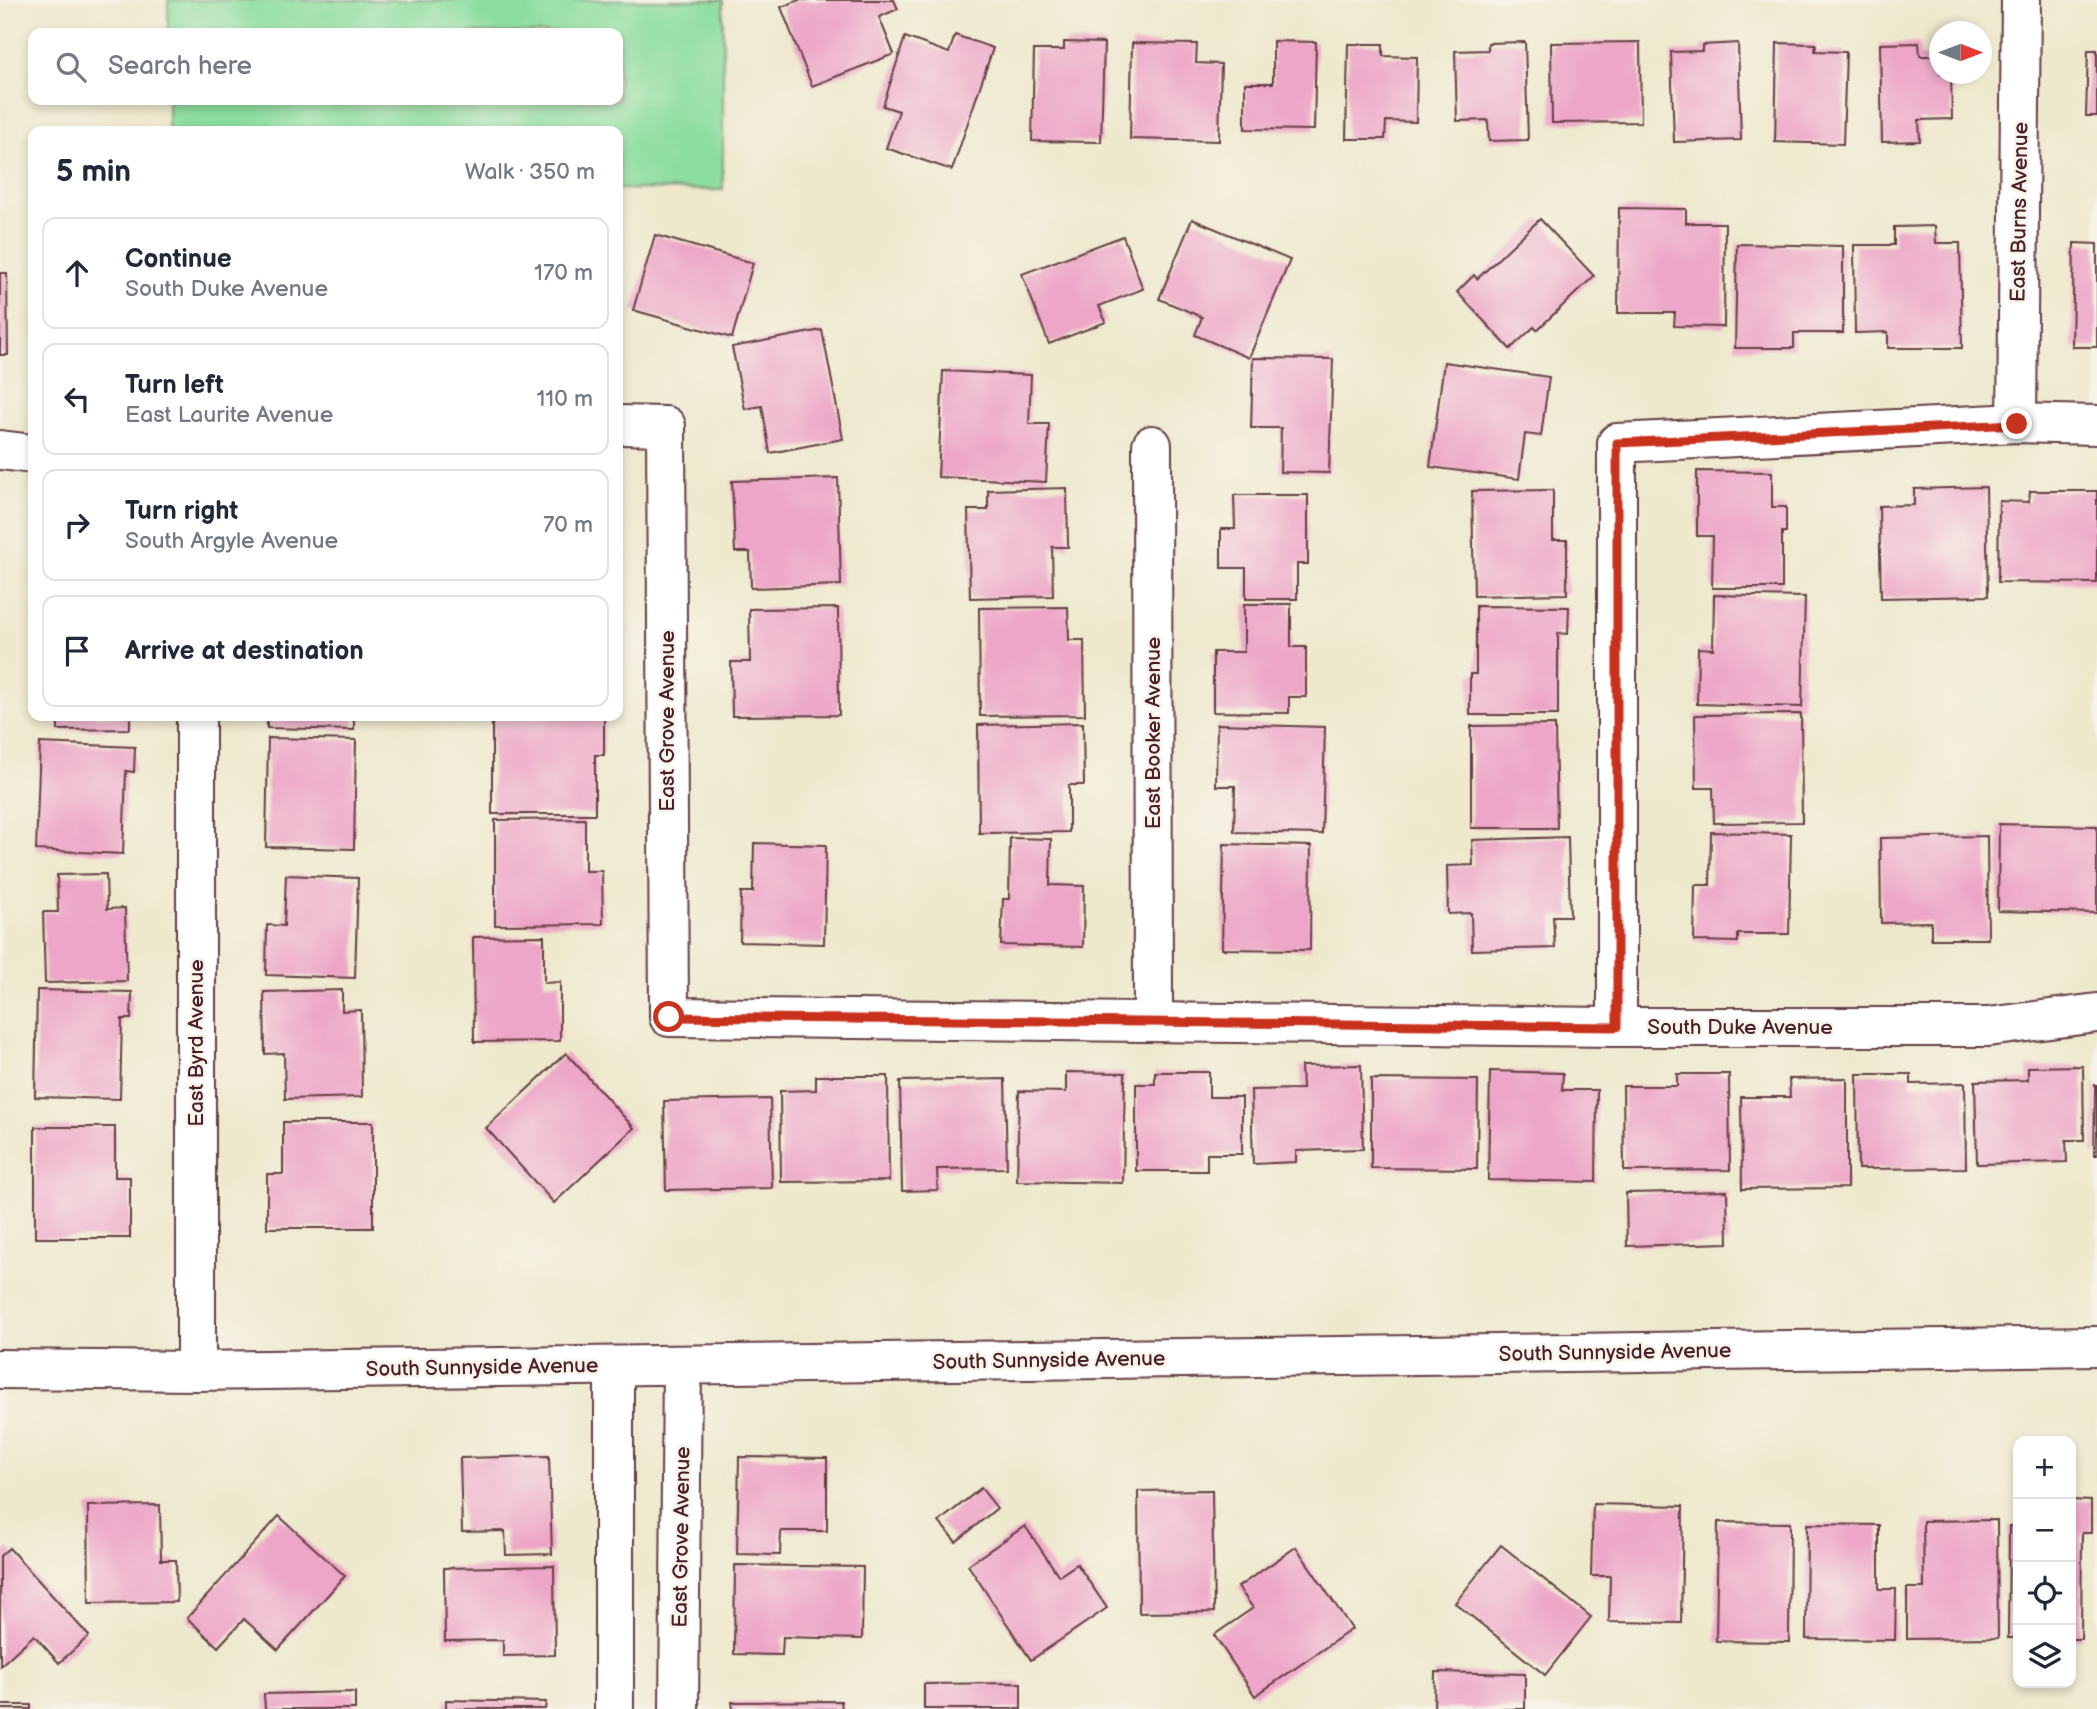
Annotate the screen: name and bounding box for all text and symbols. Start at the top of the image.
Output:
north arrow [1929,21,1992,84]
search box [28,28,623,105]
icon: search [52,48,90,86]
text: Search here [108,51,252,82]
street label: East Burns Avenue [2005,122,2034,302]
text: 5 min [56,154,131,190]
text: Walk · 350 m [465,158,595,186]
text: Continue [125,244,232,275]
icon: ahead [58,254,96,292]
text: 170 m [534,259,593,287]
text: South Duke Avenue [125,275,328,303]
text: Turn left [125,370,224,401]
icon: left [58,380,96,418]
text: 110 m [536,385,593,413]
text: East Laurite Avenue [125,401,333,429]
route end [2001,408,2032,439]
text: Turn right [125,496,238,527]
icon: right [58,506,96,544]
text: 70 m [543,511,593,539]
text: South Argyle Avenue [125,527,338,555]
street label: East Grove Avenue [655,630,680,812]
icon: arrive [58,632,96,670]
text: Arrive at destination [125,636,364,667]
street label: East Booker Avenue [1141,637,1166,829]
street label: East Byrd Avenue [184,959,209,1127]
route start [653,1001,684,1032]
street label: South Duke Avenue [1647,1015,1833,1040]
street label: South Sunnyside Avenue [1498,1338,1732,1367]
street label: South Sunnyside Avenue [932,1346,1166,1375]
street label: South Sunnyside Avenue [365,1353,599,1382]
map controls [2013,1436,2076,1688]
button: + [2013,1436,2076,1499]
street label: East Grove Avenue [667,1446,696,1628]
button: − [2013,1499,2076,1562]
button: locate [2013,1562,2076,1625]
button: layers [2013,1625,2076,1688]

